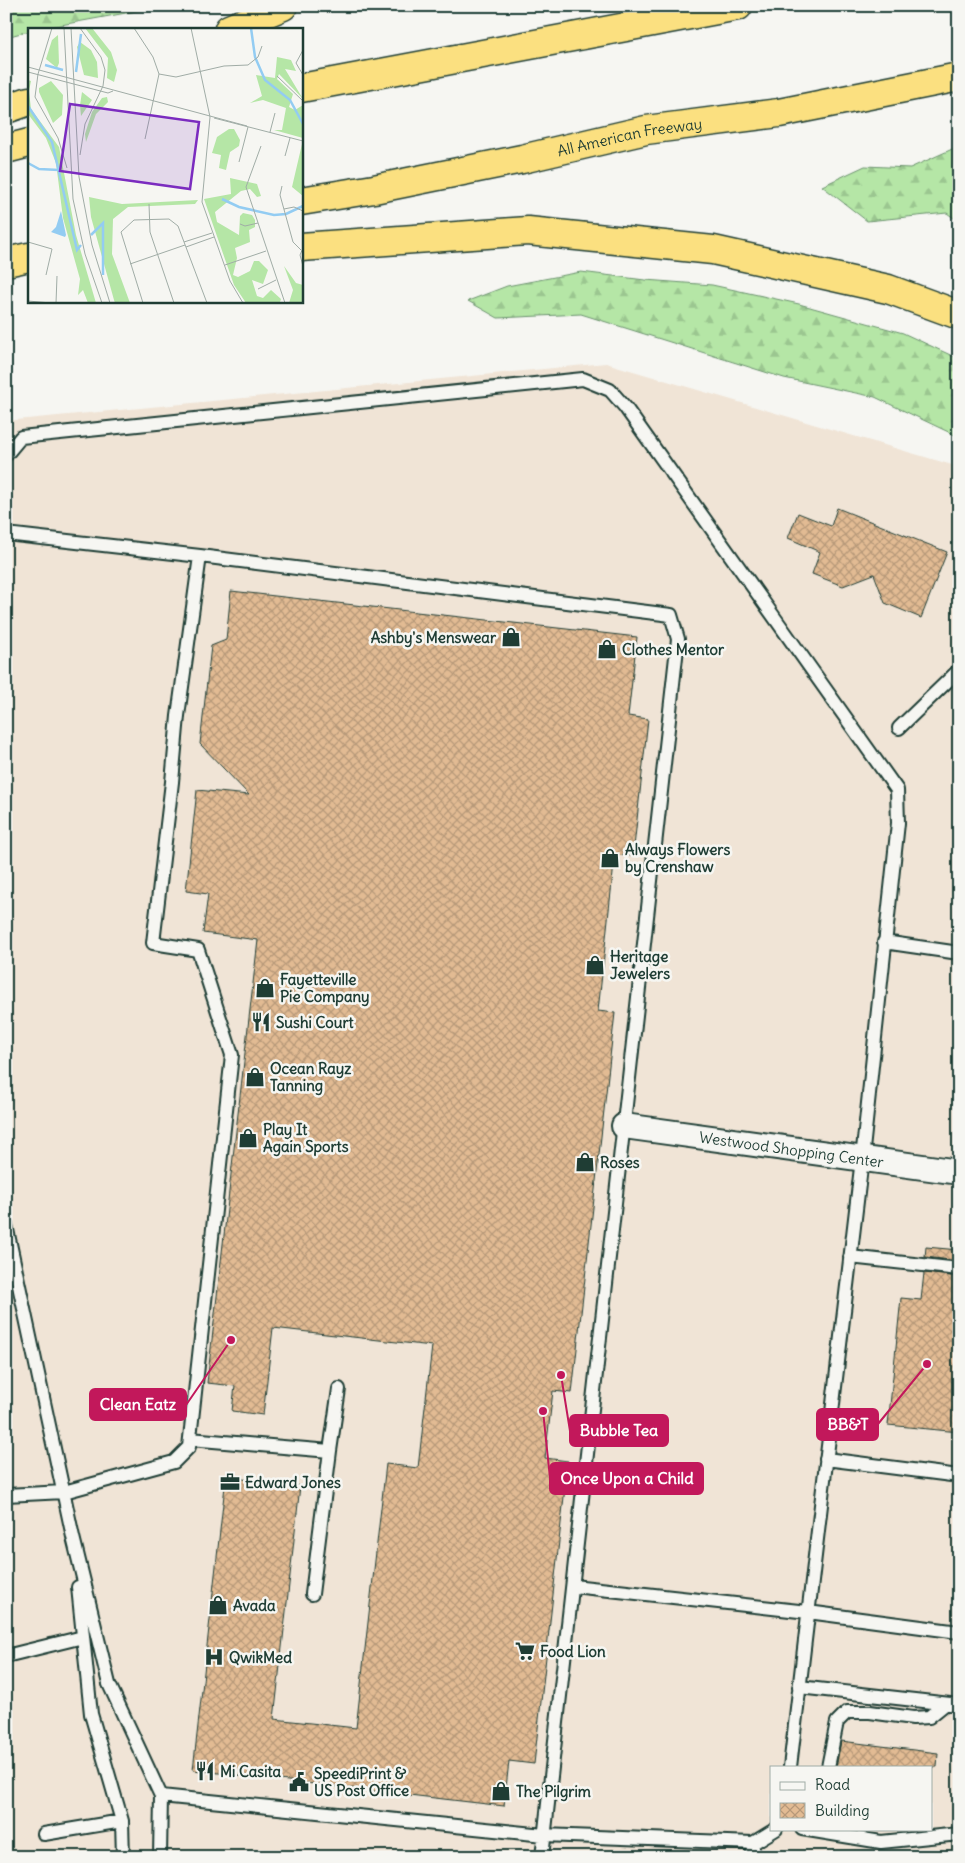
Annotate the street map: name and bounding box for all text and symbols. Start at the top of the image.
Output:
inset map [28,28,302,302]
street label: All American Freeway [555,113,703,160]
shop icon: Ashby's Menswear [500,626,522,648]
place label: Ashby's Menswear [371,628,497,648]
shop icon: Clothes Mentor [596,638,618,660]
place label: Clothes Mentor [622,640,725,659]
place label: Always Flowers by Crenshaw [625,840,730,877]
shop icon: Always Flowers by Crenshaw [599,847,621,869]
place label: Heritage Jewelers [610,947,670,983]
shop icon: Heritage Jewelers [584,954,606,976]
place label: Fayetteville Pie Company [280,970,370,1007]
shop icon: Fayetteville Pie Company [254,977,276,999]
restaurant icon: Sushi Court [250,1011,272,1033]
place label: Sushi Court [276,1013,355,1032]
place label: Ocean Rayz Tanning [270,1059,352,1096]
shop icon: Ocean Rayz Tanning [244,1066,266,1088]
place label: Play It Again Sports [263,1120,349,1157]
shop icon: Play It Again Sports [237,1127,259,1149]
street label: Westwood Shopping Center [698,1127,885,1171]
shop icon: Roses [574,1151,596,1173]
place label: Roses [600,1153,640,1172]
callout: Clean Eatz [90,1389,186,1420]
text: Clean Eatz [100,1394,176,1414]
callout: BB&T [817,1409,878,1440]
text: BB&T [827,1414,869,1434]
callout: Bubble Tea [570,1415,668,1446]
text: Bubble Tea [580,1420,658,1440]
callout: Once Upon a Child [550,1463,703,1494]
text: Once Upon a Child [560,1468,694,1489]
office icon: Edward Jones [219,1471,241,1493]
place label: Edward Jones [245,1473,341,1492]
shop icon: Avada [207,1594,229,1616]
place label: Avada [233,1596,276,1615]
supermarket icon: Food Lion [514,1640,536,1662]
place label: Food Lion [540,1642,606,1661]
hospital icon: QwikMed [203,1646,225,1668]
place label: QwikMed [229,1648,292,1667]
restaurant icon: Mi Casita [194,1760,216,1782]
place label: Mi Casita [220,1762,282,1781]
place label: SpeediPrint & US Post Office [314,1764,409,1800]
legend [770,1766,932,1830]
public building icon: SpeediPrint & US Post Office [288,1771,310,1793]
text: Road [815,1775,850,1794]
shop icon: The Pilgrim [490,1780,512,1802]
place label: The Pilgrim [516,1782,591,1802]
text: Building [815,1801,870,1820]

